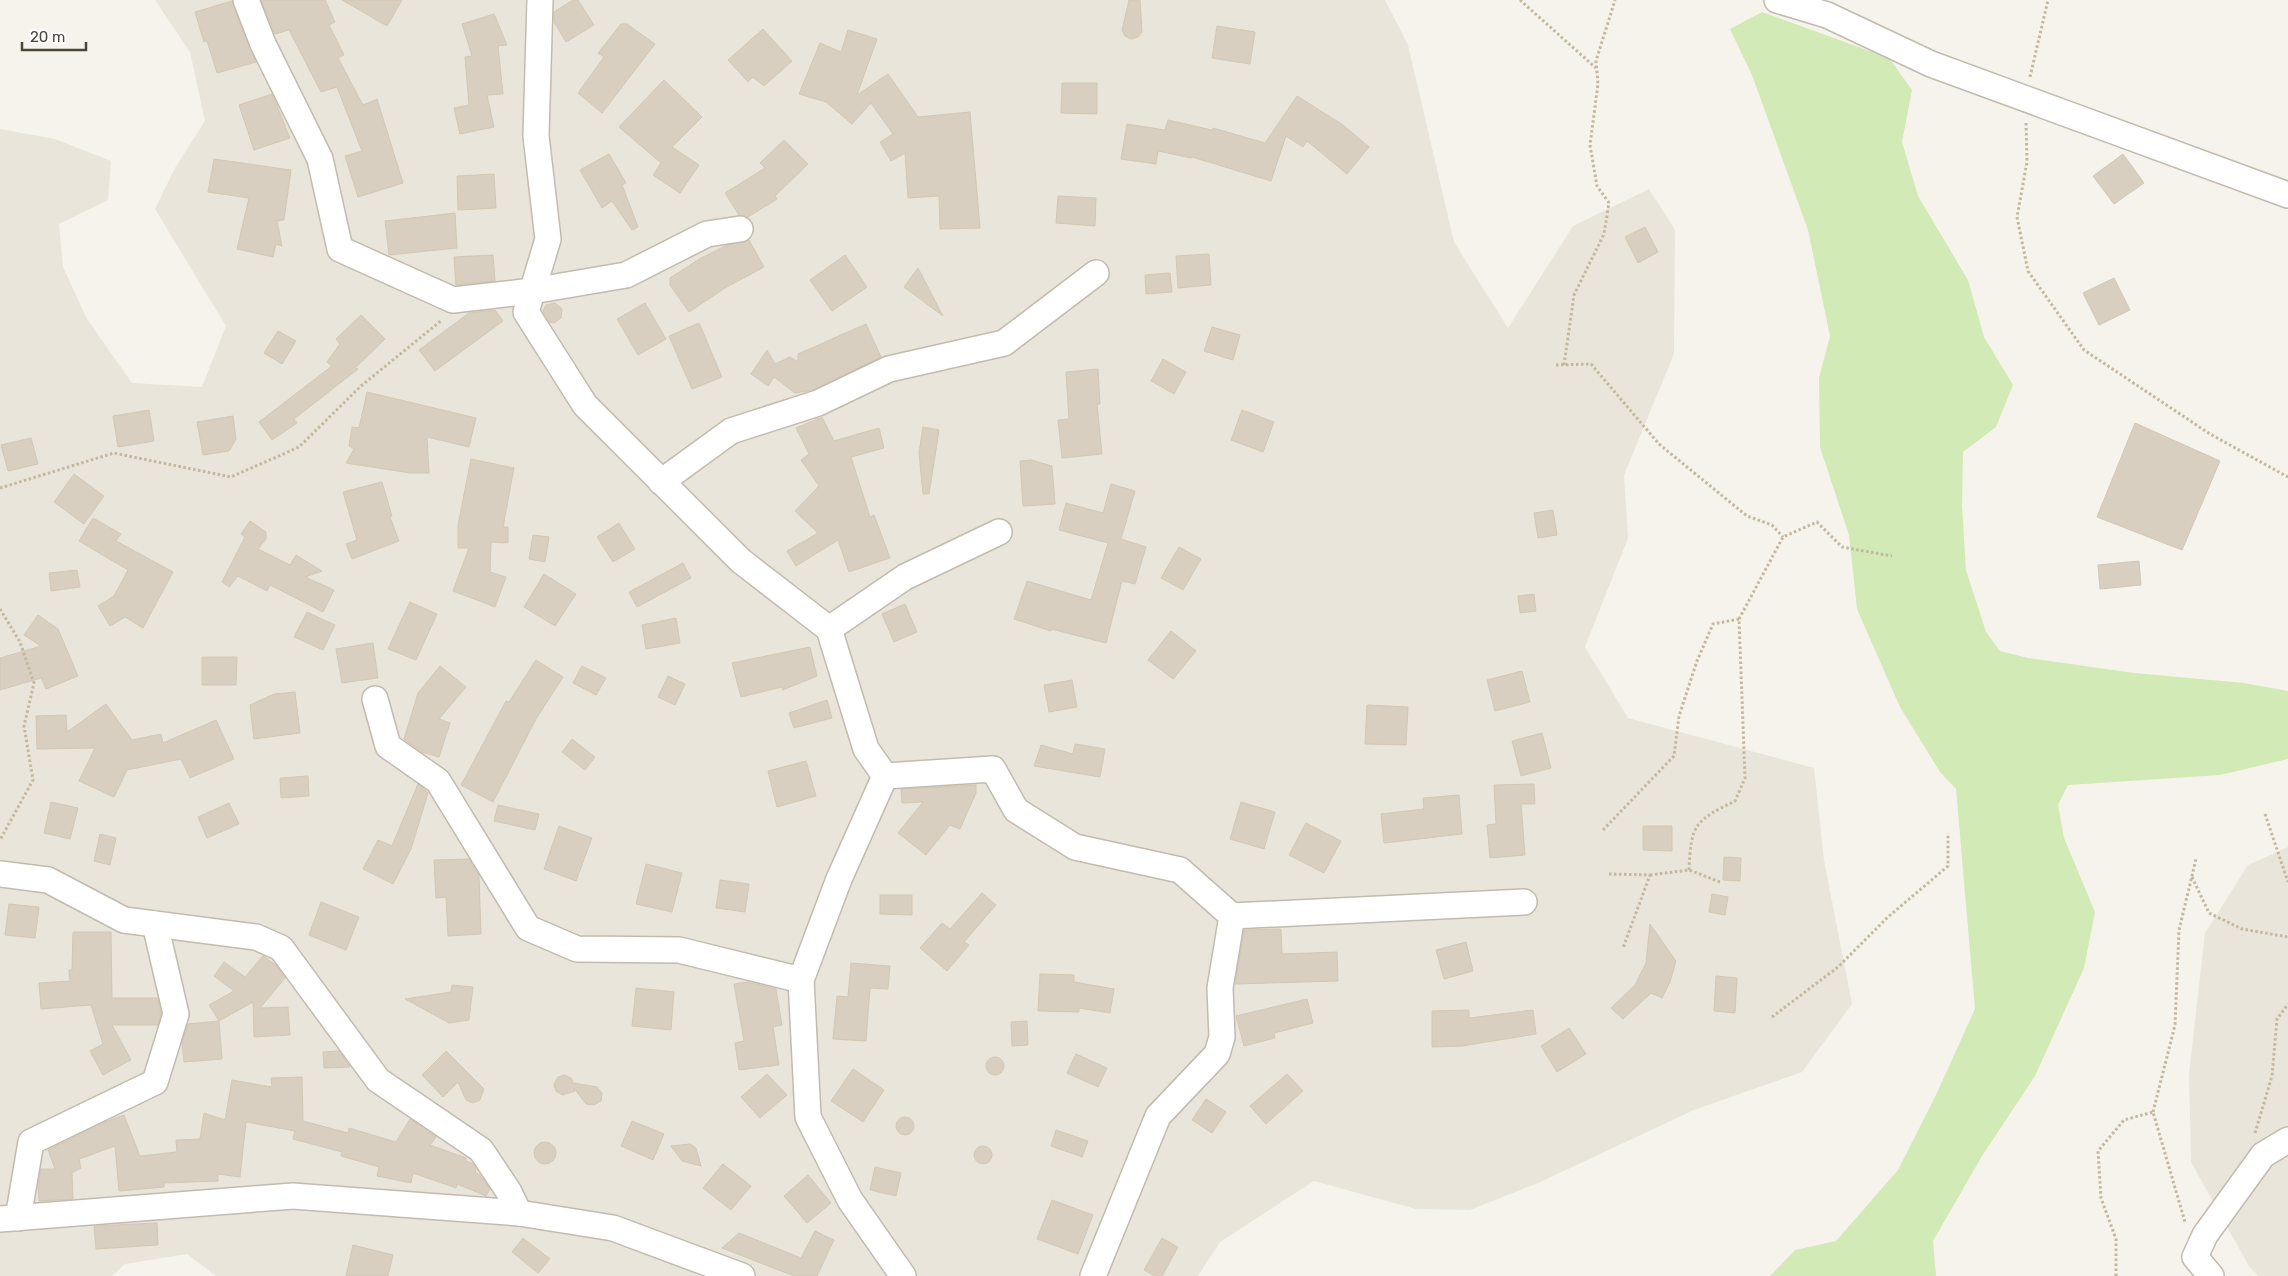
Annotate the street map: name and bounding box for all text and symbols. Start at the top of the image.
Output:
scale bar [22,20,86,52]
text: 20 m [30,28,65,46]

